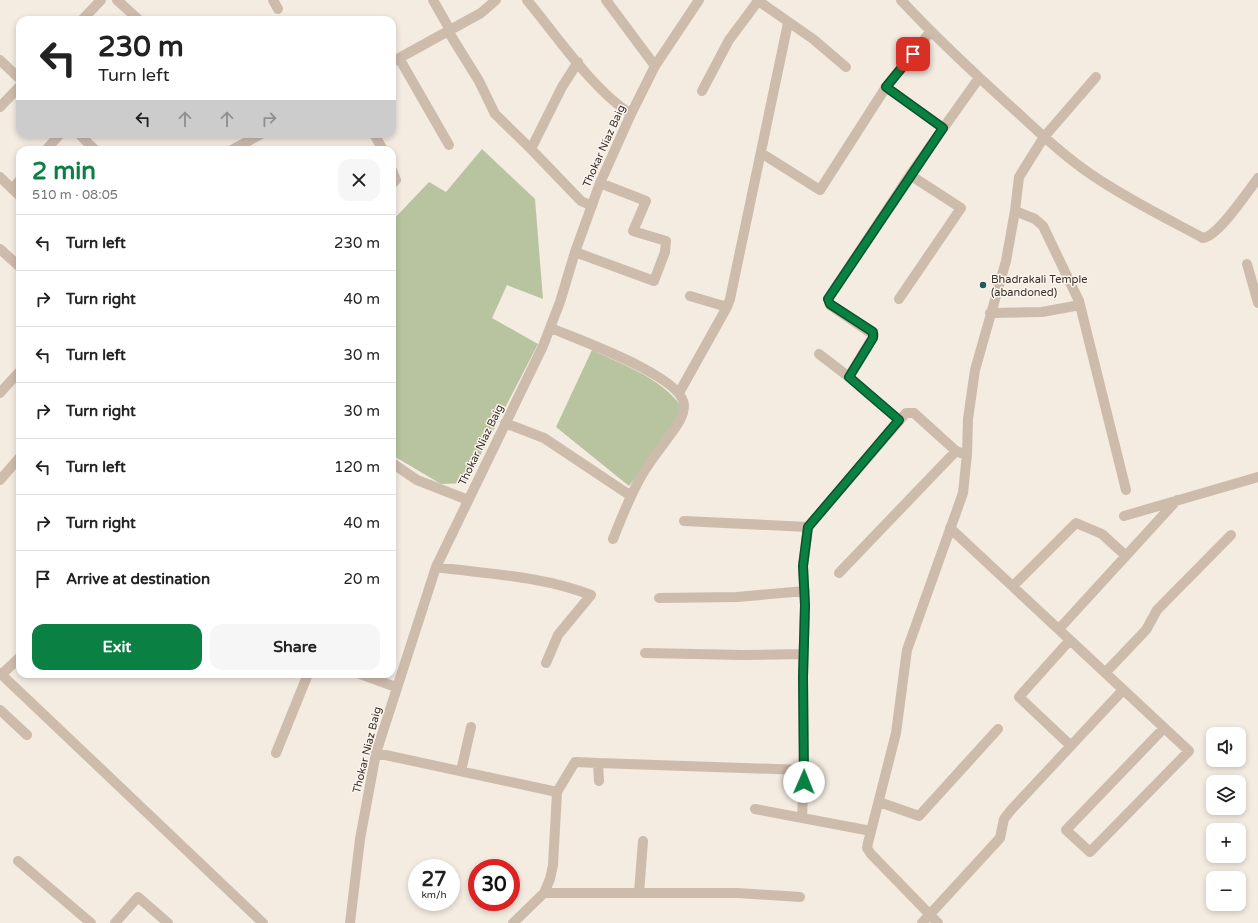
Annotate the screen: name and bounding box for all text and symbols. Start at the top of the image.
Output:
text: 230 m [98,30,184,64]
icon: left [32,32,84,84]
pin [896,37,930,71]
icon: arrive [902,43,924,65]
text: Turn left [98,64,170,86]
street label: Thokar Niaz Baig [580,103,628,189]
icon: left [132,108,154,130]
icon: ahead [174,108,196,130]
icon: ahead [216,108,238,130]
icon: right [258,108,280,130]
text: 2 min [32,157,96,186]
button: close [338,159,380,201]
text: 510 m · 08:05 [32,187,118,203]
icon: left [32,232,54,254]
text: Turn left [66,234,126,252]
text: 230 m [334,234,380,252]
place label: Bhadrakali Temple (abandoned) [991,273,1087,299]
marker: Bhadrakali Temple (abandoned) [978,280,988,290]
icon: right [32,288,54,310]
text: Turn right [66,290,136,308]
text: 40 m [343,290,380,308]
icon: left [32,344,54,366]
text: Turn left [66,346,126,364]
text: 30 m [343,346,380,364]
icon: right [32,400,54,422]
text: Turn right [66,402,136,420]
text: 30 m [343,402,380,420]
street label: Thokar Niaz Baig [456,402,506,488]
icon: left [32,456,54,478]
text: Turn left [66,458,126,476]
text: 120 m [334,458,380,476]
icon: right [32,512,54,534]
text: Turn right [66,514,136,532]
text: 40 m [343,514,380,532]
icon: arrive [32,568,54,590]
text: Arrive at destination [66,570,210,588]
text: 20 m [343,570,380,588]
button: Exit [32,624,202,670]
button: Share [210,624,380,670]
street label: Thokar Niaz Baig [350,705,384,795]
map controls [1206,727,1246,911]
button: sound [1206,727,1246,767]
position arrow [783,761,825,803]
button: layers [1206,775,1246,815]
button: + [1206,823,1246,863]
speed limit sign: 30 [468,859,520,911]
text: 27 [421,868,447,892]
button: − [1206,871,1246,911]
text: km/h [421,889,447,901]

